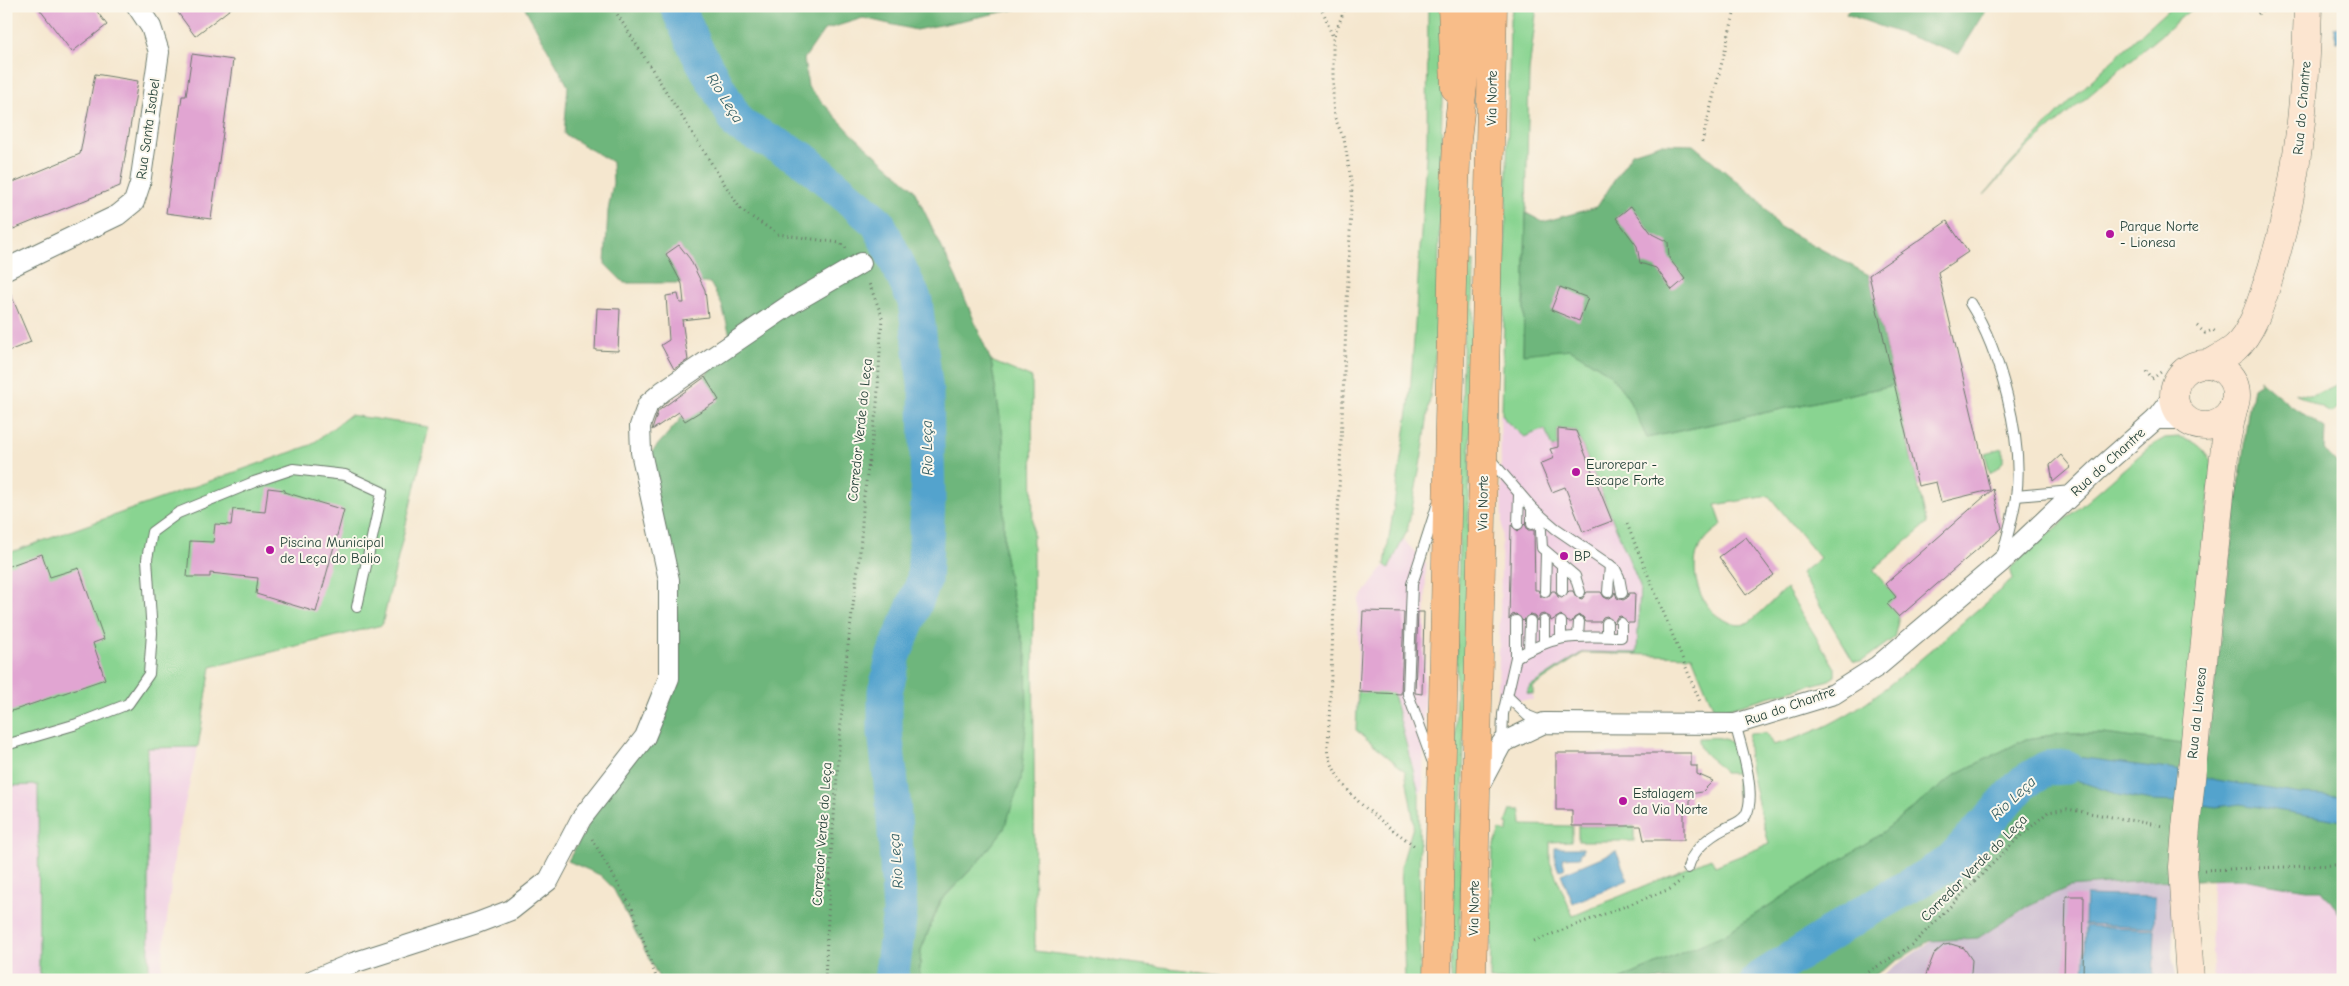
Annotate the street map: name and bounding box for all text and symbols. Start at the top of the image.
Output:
street label: Rua do Chantre [2289,60,2315,156]
water label: Rio Leça [703,70,747,126]
street label: Via Norte [1483,70,1501,126]
street label: Rua Santa Isabel [133,77,163,181]
place label: Parque Norte - Lionesa [2120,218,2199,251]
marker: Parque Norte - Lionesa [2104,228,2116,240]
street label: Corredor Verde do Leça [844,357,876,503]
water label: Rio Leça [918,420,936,476]
street label: Rua do Chantre [2067,424,2149,500]
place label: Eurorepar - Escape Forte [1586,456,1664,489]
marker: Eurorepar - Escape Forte [1570,466,1582,478]
street label: Via Norte [1474,475,1492,531]
place label: Piscina Municipal de Leça do Balio [280,534,384,567]
marker: Piscina Municipal de Leça do Balio [264,544,276,556]
place label: BP [1574,548,1591,565]
marker: BP [1558,550,1570,562]
street label: Rua da Lionesa [2184,666,2210,760]
street label: Rua do Chantre [1743,683,1837,729]
street label: Corredor Verde do Leça [808,762,836,906]
water label: Rio Leça [1987,772,2040,823]
place label: Estalagem da Via Norte [1633,785,1708,818]
marker: Estalagem da Via Norte [1617,795,1629,807]
street label: Corredor Verde do Leça [1917,811,2031,925]
water label: Rio Leça [885,833,907,889]
street label: Via Norte [1465,880,1483,936]

